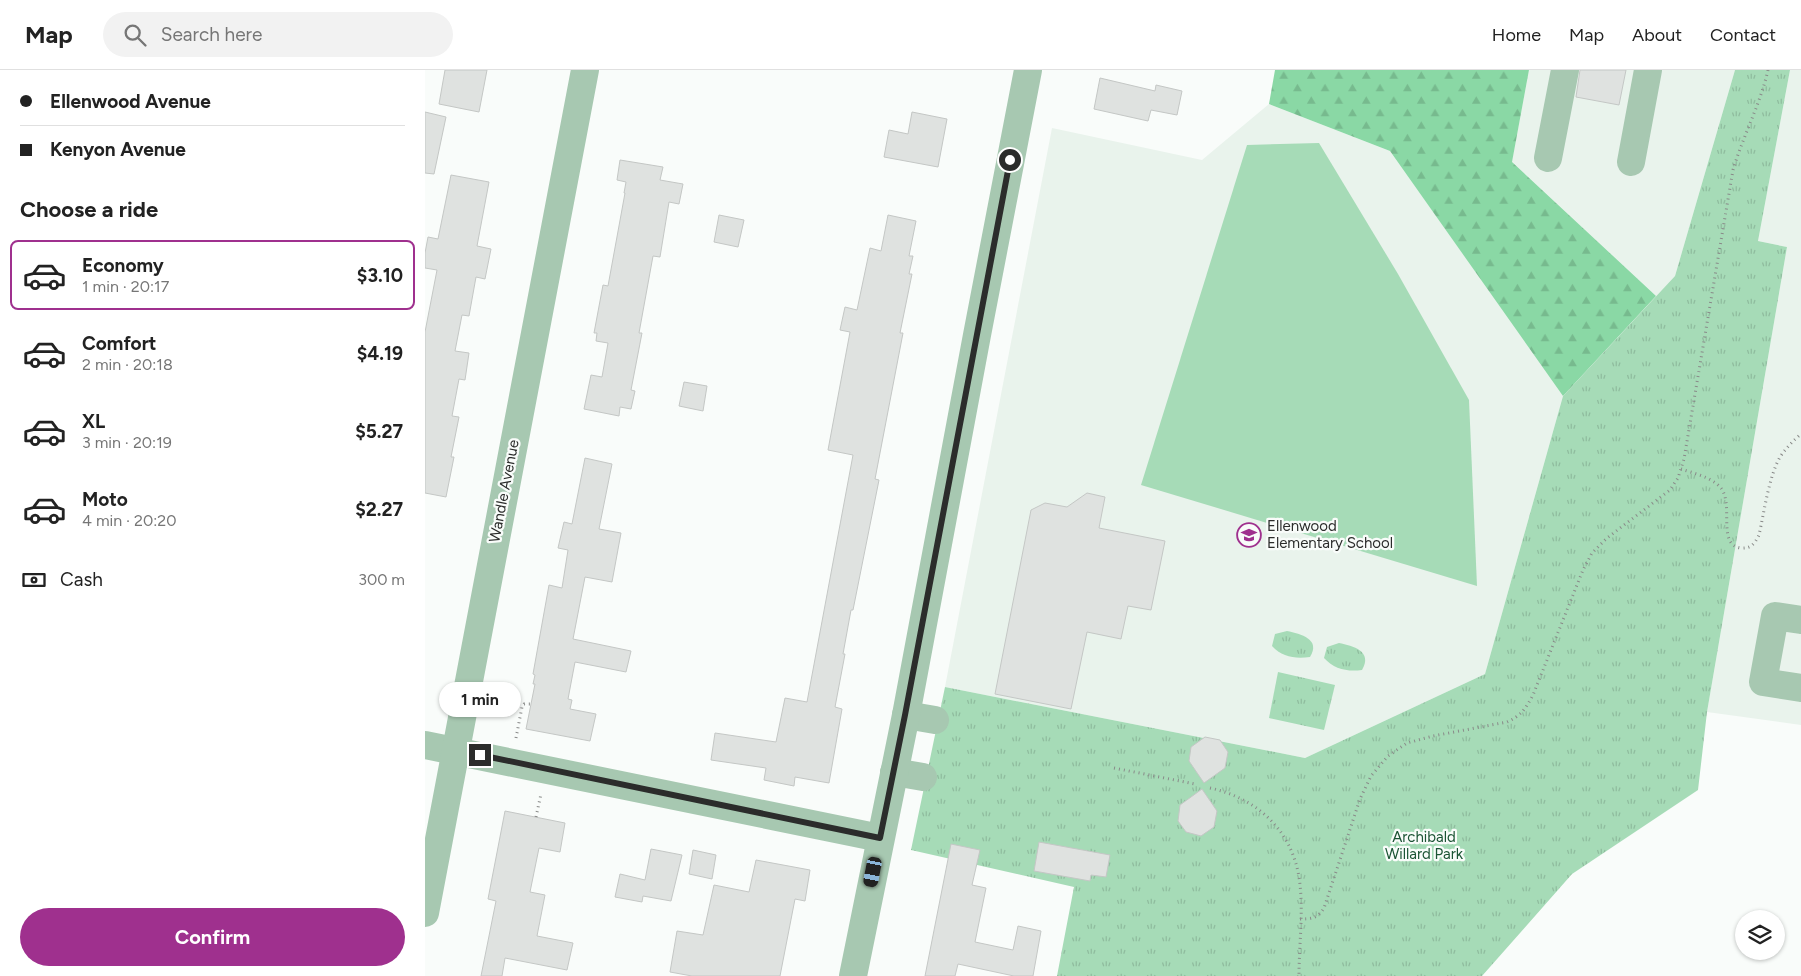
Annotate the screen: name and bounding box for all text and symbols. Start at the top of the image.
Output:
search box [103,12,453,57]
text: Map [25,20,73,49]
icon: search [121,21,149,49]
text: Search here [161,23,262,46]
text: Home [1492,24,1541,46]
text: Map [1569,24,1604,46]
text: About [1632,24,1682,46]
text: Contact [1710,24,1776,46]
text: Ellenwood Avenue [50,90,211,113]
text: Kenyon Avenue [50,138,186,161]
route start [999,149,1021,171]
text: Choose a ride [20,196,158,223]
icon: car [22,253,67,298]
text: Economy [82,254,164,277]
text: $3.10 [357,264,403,287]
text: 1 min · 20:17 [82,277,169,296]
icon: car [22,331,67,376]
text: Comfort [82,332,157,355]
text: $4.19 [357,342,403,365]
text: 2 min · 20:18 [82,355,173,374]
icon: car [22,409,67,454]
text: XL [82,410,105,433]
text: $5.27 [355,420,403,443]
text: 3 min · 20:19 [82,433,172,452]
street label: Wandle Avenue [485,438,523,544]
icon: car [22,487,67,532]
text: Moto [82,488,128,511]
text: $2.27 [355,498,403,521]
text: 4 min · 20:20 [82,511,177,530]
place label: Ellenwood Elementary School [1267,517,1393,552]
school or university icon: Ellenwood Elementary School [1236,522,1262,548]
icon: cash [20,566,48,594]
text: Cash [60,568,103,591]
text: 300 m [358,570,405,589]
callout: 1 min [439,682,521,718]
text: 1 min [461,690,499,709]
route end [469,744,491,766]
park label: Archibald Willard Park [1385,828,1464,863]
car [862,856,883,888]
button: Confirm [20,908,405,966]
map controls [1735,910,1785,960]
button: layers [1735,910,1785,960]

